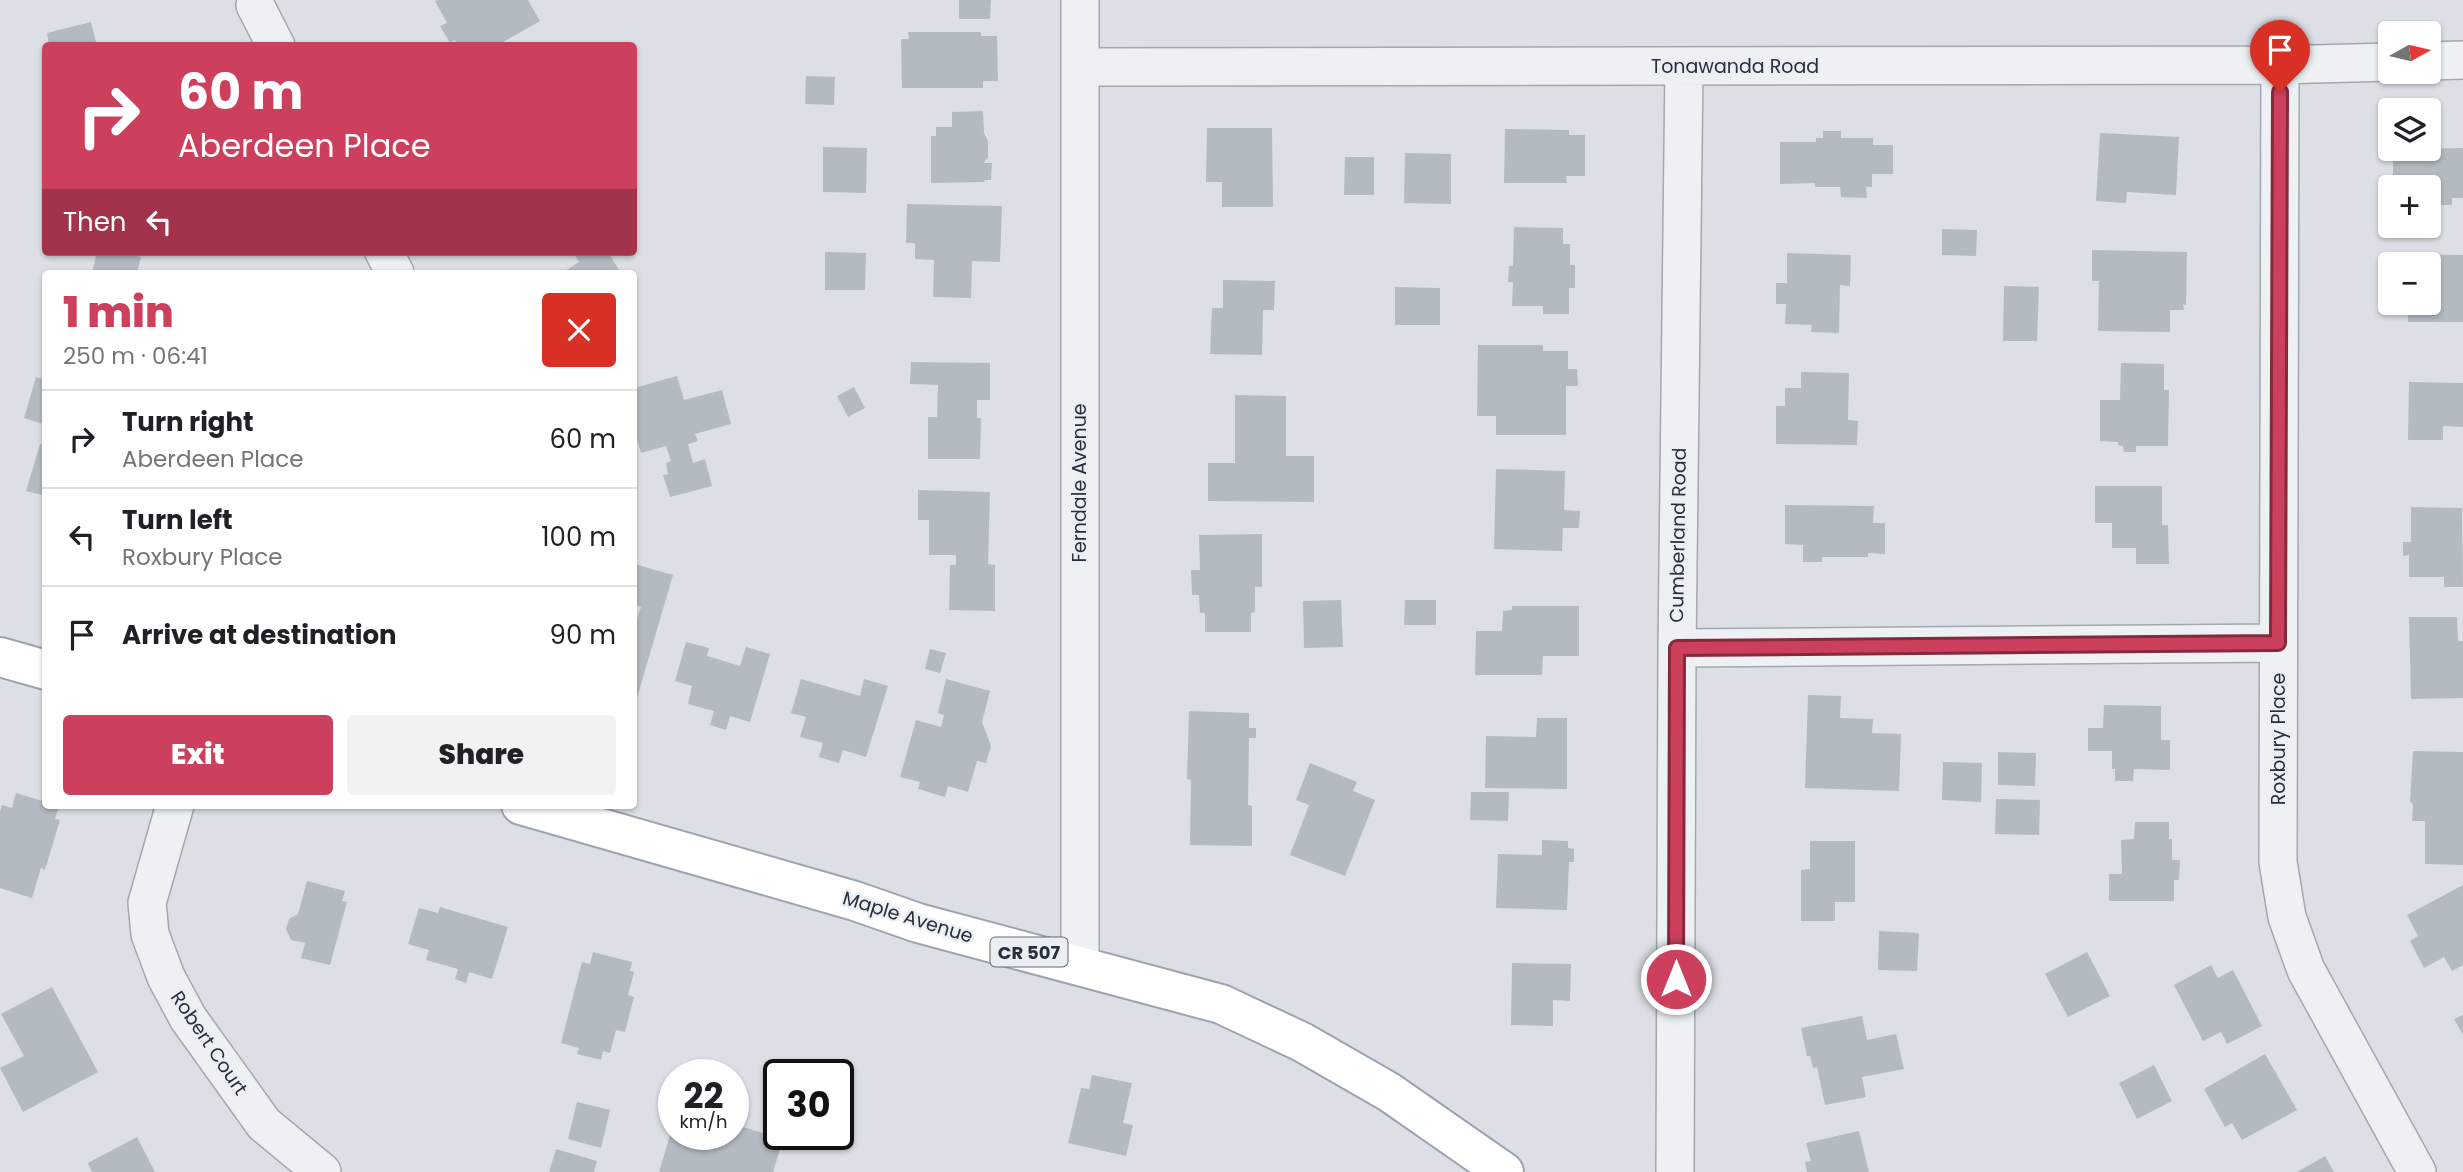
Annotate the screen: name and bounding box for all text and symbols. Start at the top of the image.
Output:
pin [2250,20,2310,92]
north arrow [2378,21,2441,84]
map controls [2378,21,2441,315]
icon: arrive [2261,31,2299,69]
street label: Tonawanda Road [1651,53,1819,80]
text: 60 m [178,58,303,126]
icon: right [63,70,154,161]
button: layers [2378,98,2441,161]
text: Aberdeen Place [178,123,431,168]
button: + [2378,175,2441,238]
icon: left [140,203,178,241]
text: Then [63,204,126,240]
button: − [2378,252,2441,315]
text: 1 min [63,283,174,342]
button: close [542,293,616,367]
text: 250 m · 06:41 [63,340,208,372]
street label: Ferndale Avenue [1066,403,1093,563]
text: Turn right [122,404,254,440]
icon: right [63,420,101,458]
text: 60 m [549,421,616,457]
text: Aberdeen Place [122,443,304,475]
street label: Cumberland Road [1663,447,1693,623]
text: Turn left [122,502,233,538]
icon: left [63,518,101,556]
text: 100 m [541,519,616,555]
text: Roxbury Place [122,541,282,573]
icon: arrive [63,616,101,654]
text: Arrive at destination [122,617,397,653]
text: 90 m [550,617,616,653]
street label: Roxbury Place [2265,673,2292,805]
button: Exit [63,715,333,795]
button: Share [347,715,616,795]
street label: Maple Avenue [840,884,976,950]
road number: CR 507 [990,937,1068,967]
position arrow [1639,942,1713,1016]
street label: Robert Court [164,986,254,1101]
speed limit sign: 30 [763,1059,854,1150]
text: 22 [684,1071,723,1120]
text: km/h [680,1109,727,1134]

